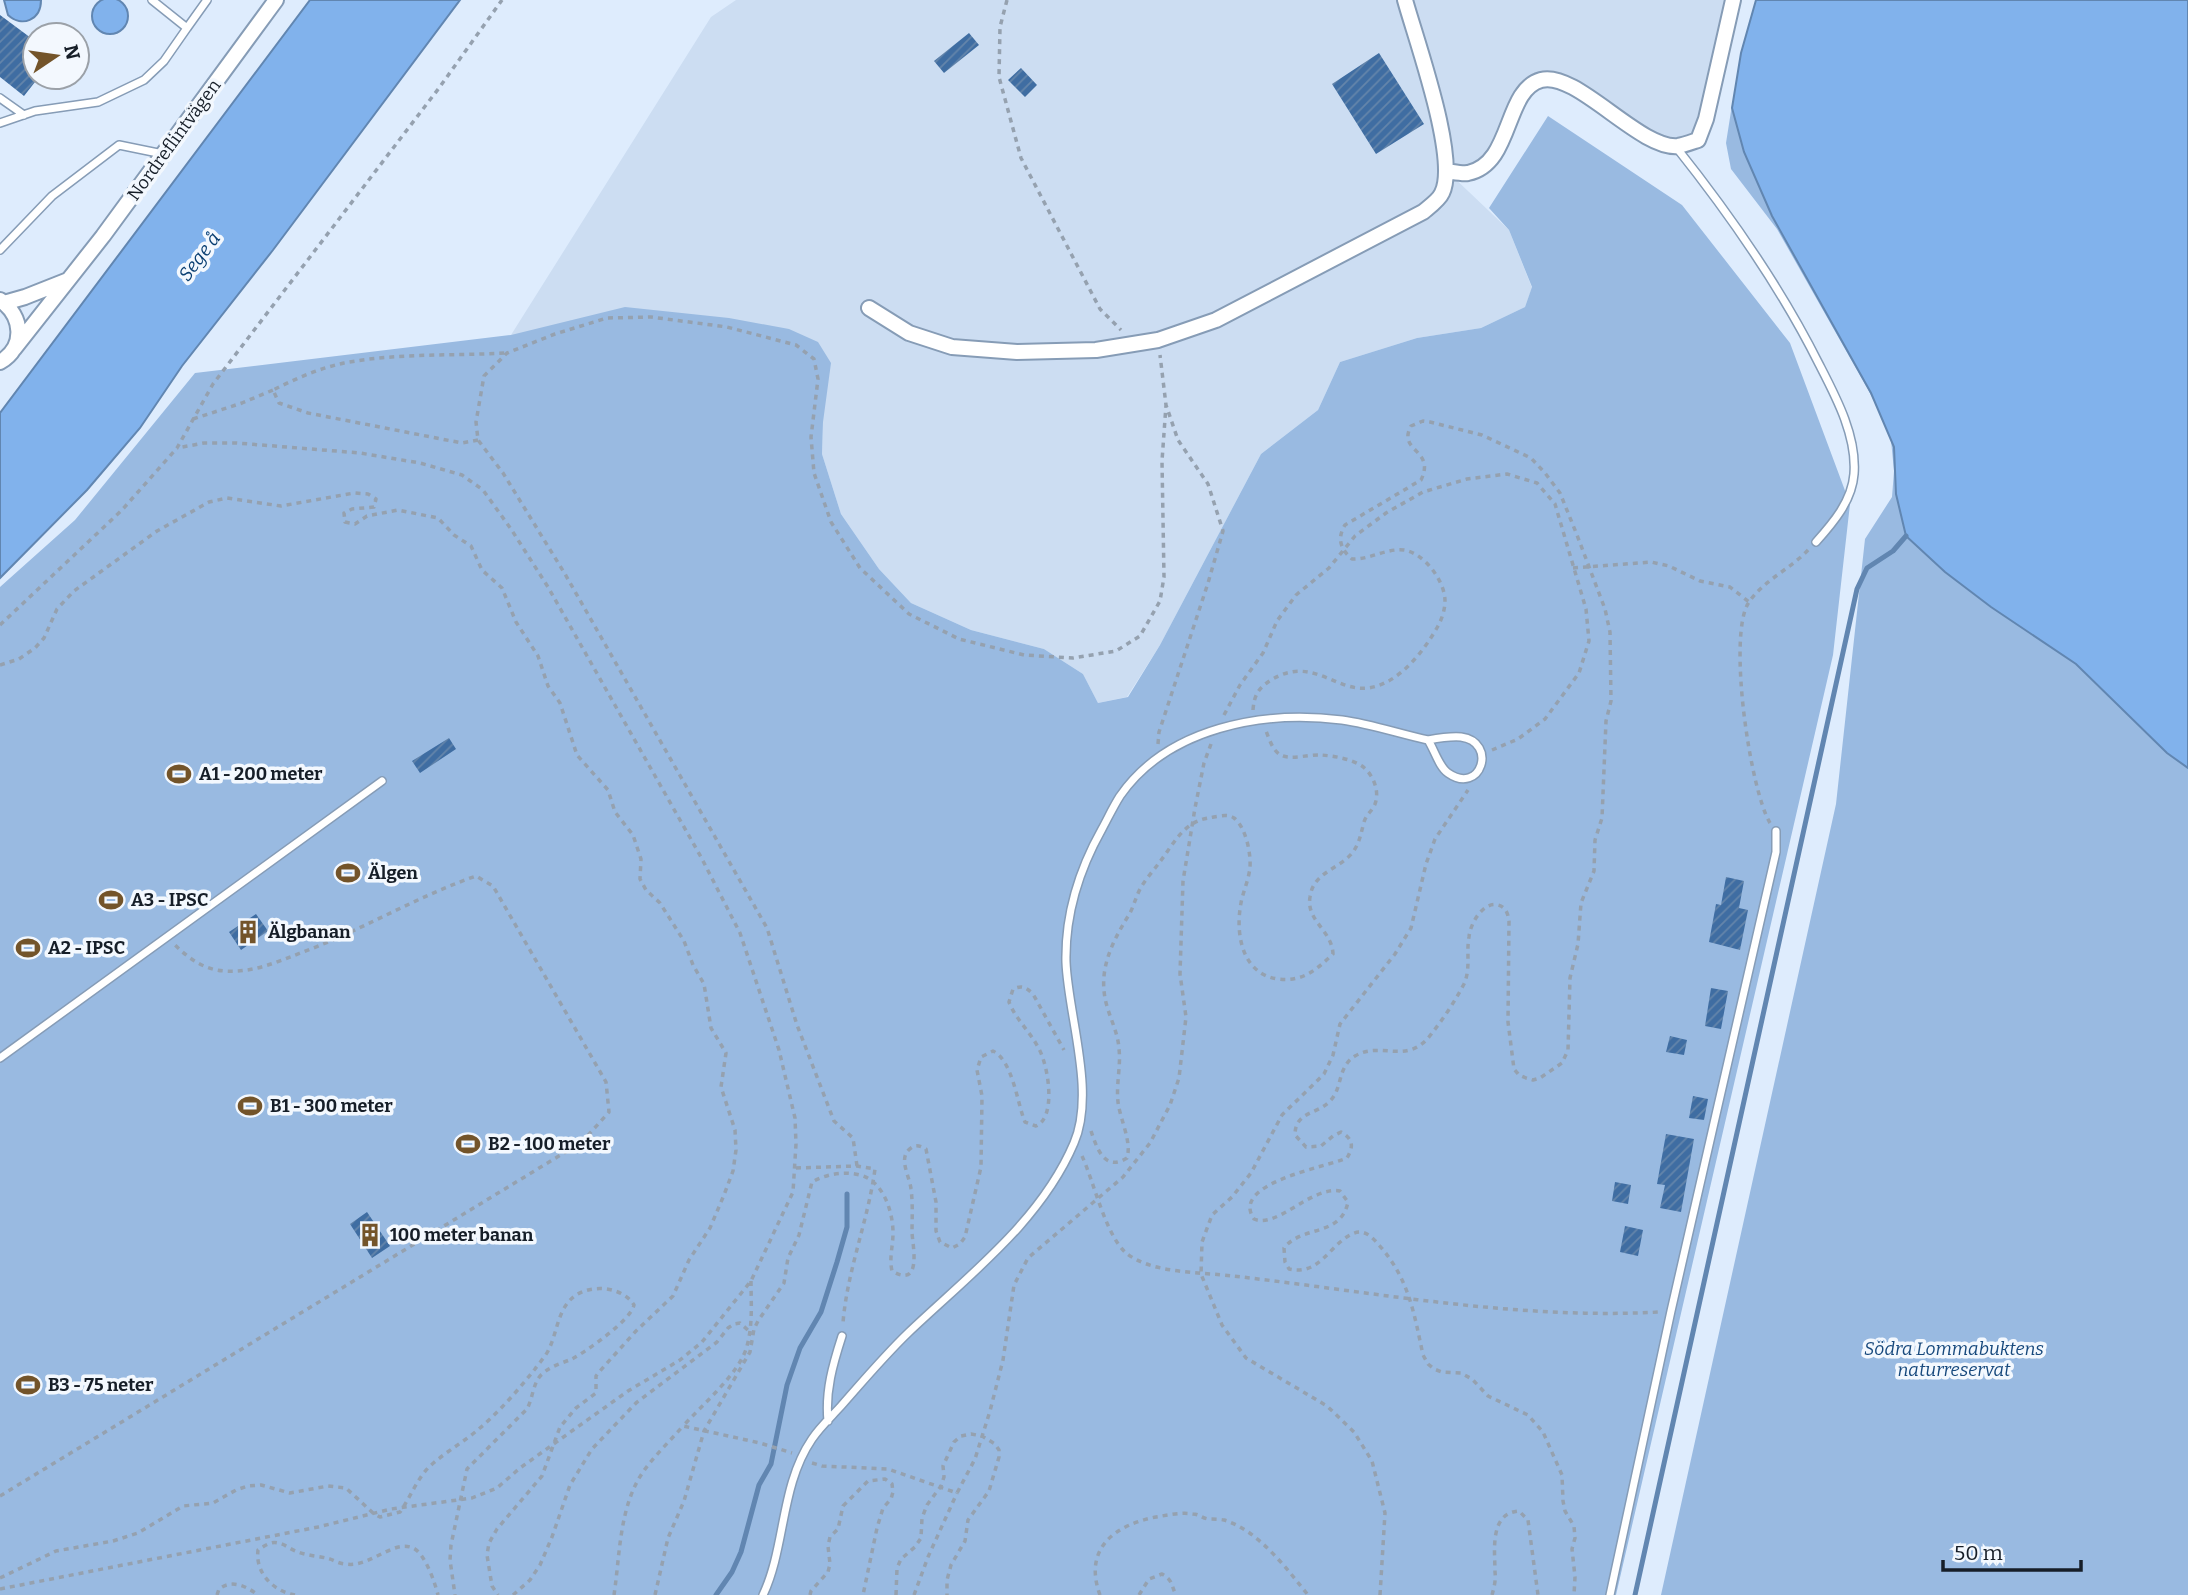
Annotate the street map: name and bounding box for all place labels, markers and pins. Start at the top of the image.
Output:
sports icon: A1 - 200 meter [165,760,193,788]
place label: A1 - 200 meter [199,763,323,785]
sports icon: Älgen [334,859,362,887]
place label: Älgen [368,862,418,884]
sports icon: A3 - IPSC [97,886,125,914]
place label: A3 - IPSC [131,889,208,911]
building icon: Älgbanan [234,918,262,946]
place label: Älgbanan [268,921,351,943]
sports icon: A2 - IPSC [14,934,42,962]
place label: A2 - IPSC [48,937,125,959]
sports icon: B1 - 300 meter [236,1092,264,1120]
place label: B1 - 300 meter [270,1095,393,1117]
sports icon: B2 - 100 meter [454,1130,482,1158]
place label: B2 - 100 meter [488,1133,611,1155]
building icon: 100 meter banan [356,1221,384,1249]
place label: 100 meter banan [390,1224,534,1246]
sports icon: B3 - 75 neter [14,1371,42,1399]
place label: B3 - 75 neter [48,1374,154,1396]

